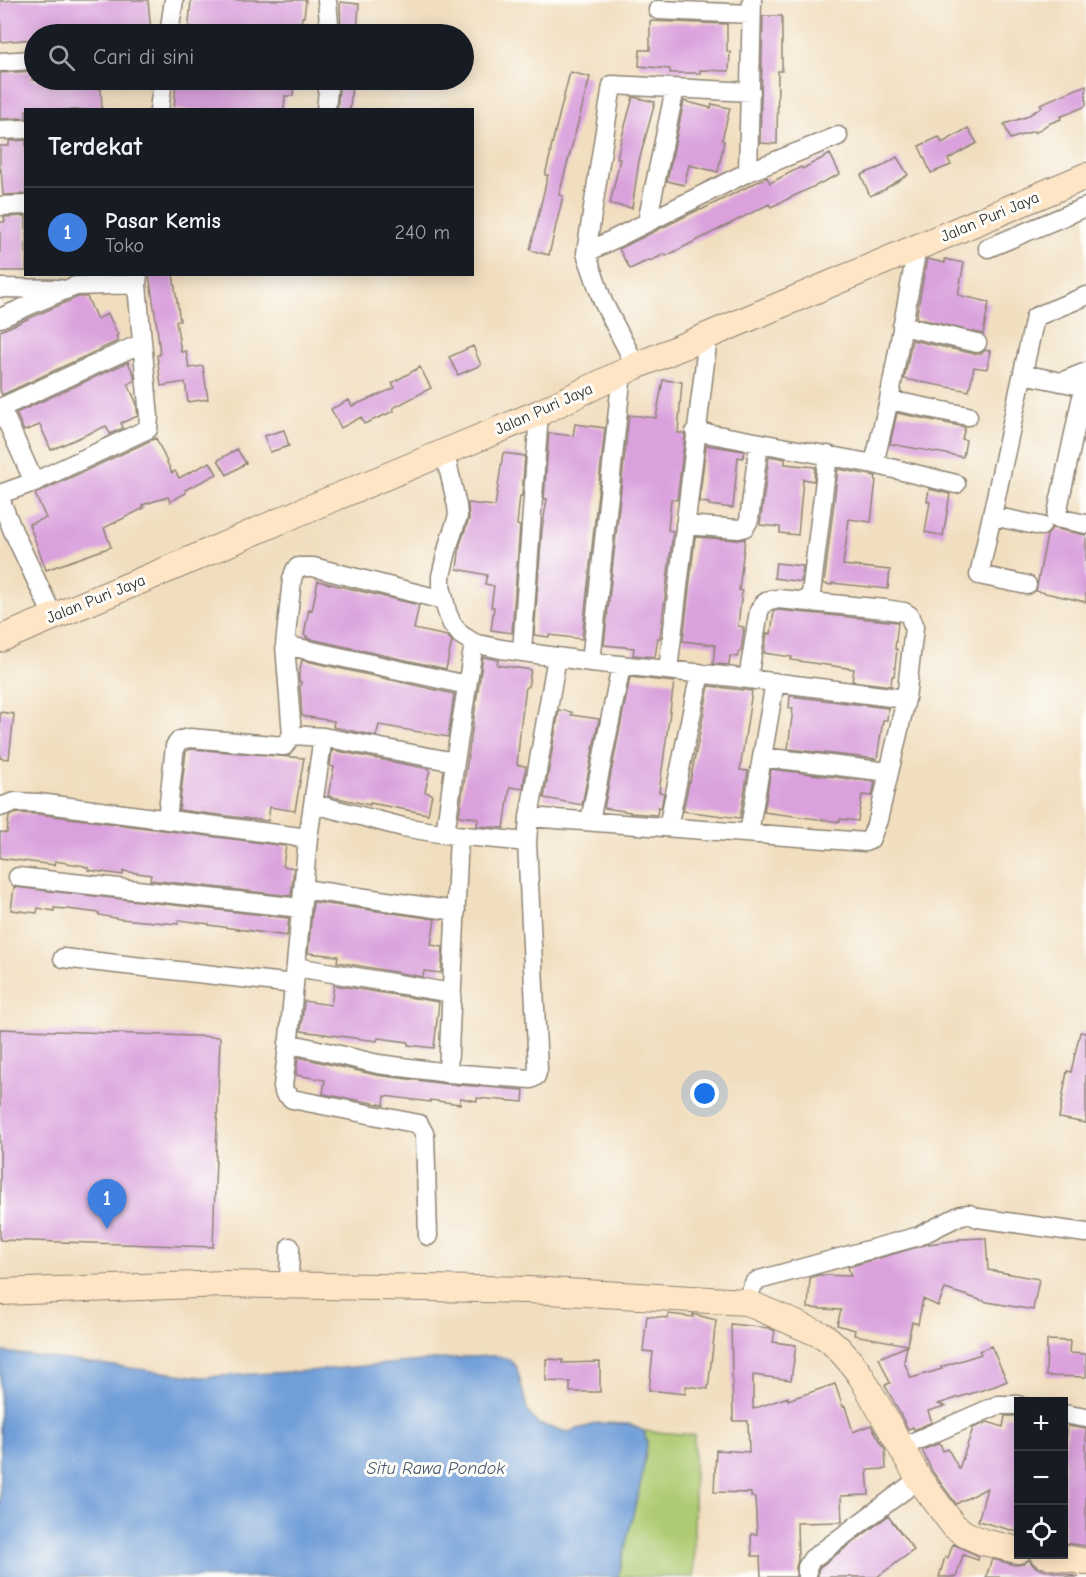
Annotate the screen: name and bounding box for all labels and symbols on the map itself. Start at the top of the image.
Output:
street label: Jalan Puri Jaya [938,188,1042,246]
street label: Jalan Puri Jaya [492,379,596,439]
street label: Jalan Puri Jaya [44,571,148,627]
your location [690,1079,719,1108]
pin: 1 [88,1180,126,1229]
water label: Situ Rawa Pondok [367,1458,505,1479]

